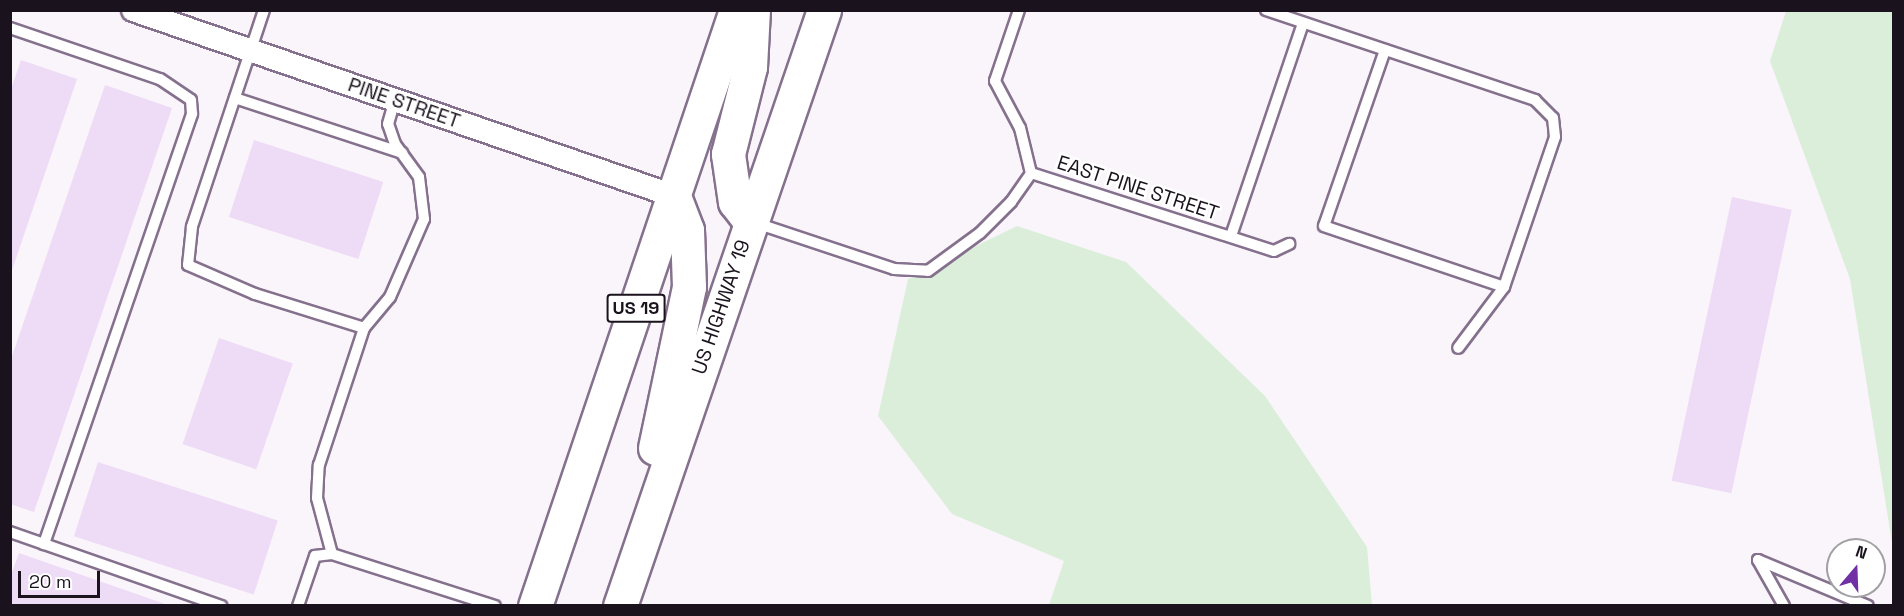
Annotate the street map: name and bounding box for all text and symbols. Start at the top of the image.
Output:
street label: PINE STREET [345,73,463,133]
street label: EAST PINE STREET [1054,150,1222,226]
street label: US HIGHWAY 19 [687,236,755,378]
road number: US 19 [606,293,666,323]
north arrow [1826,538,1886,598]
text: N [1853,541,1870,564]
scale bar [21,559,104,597]
text: 20 m [29,570,72,593]

